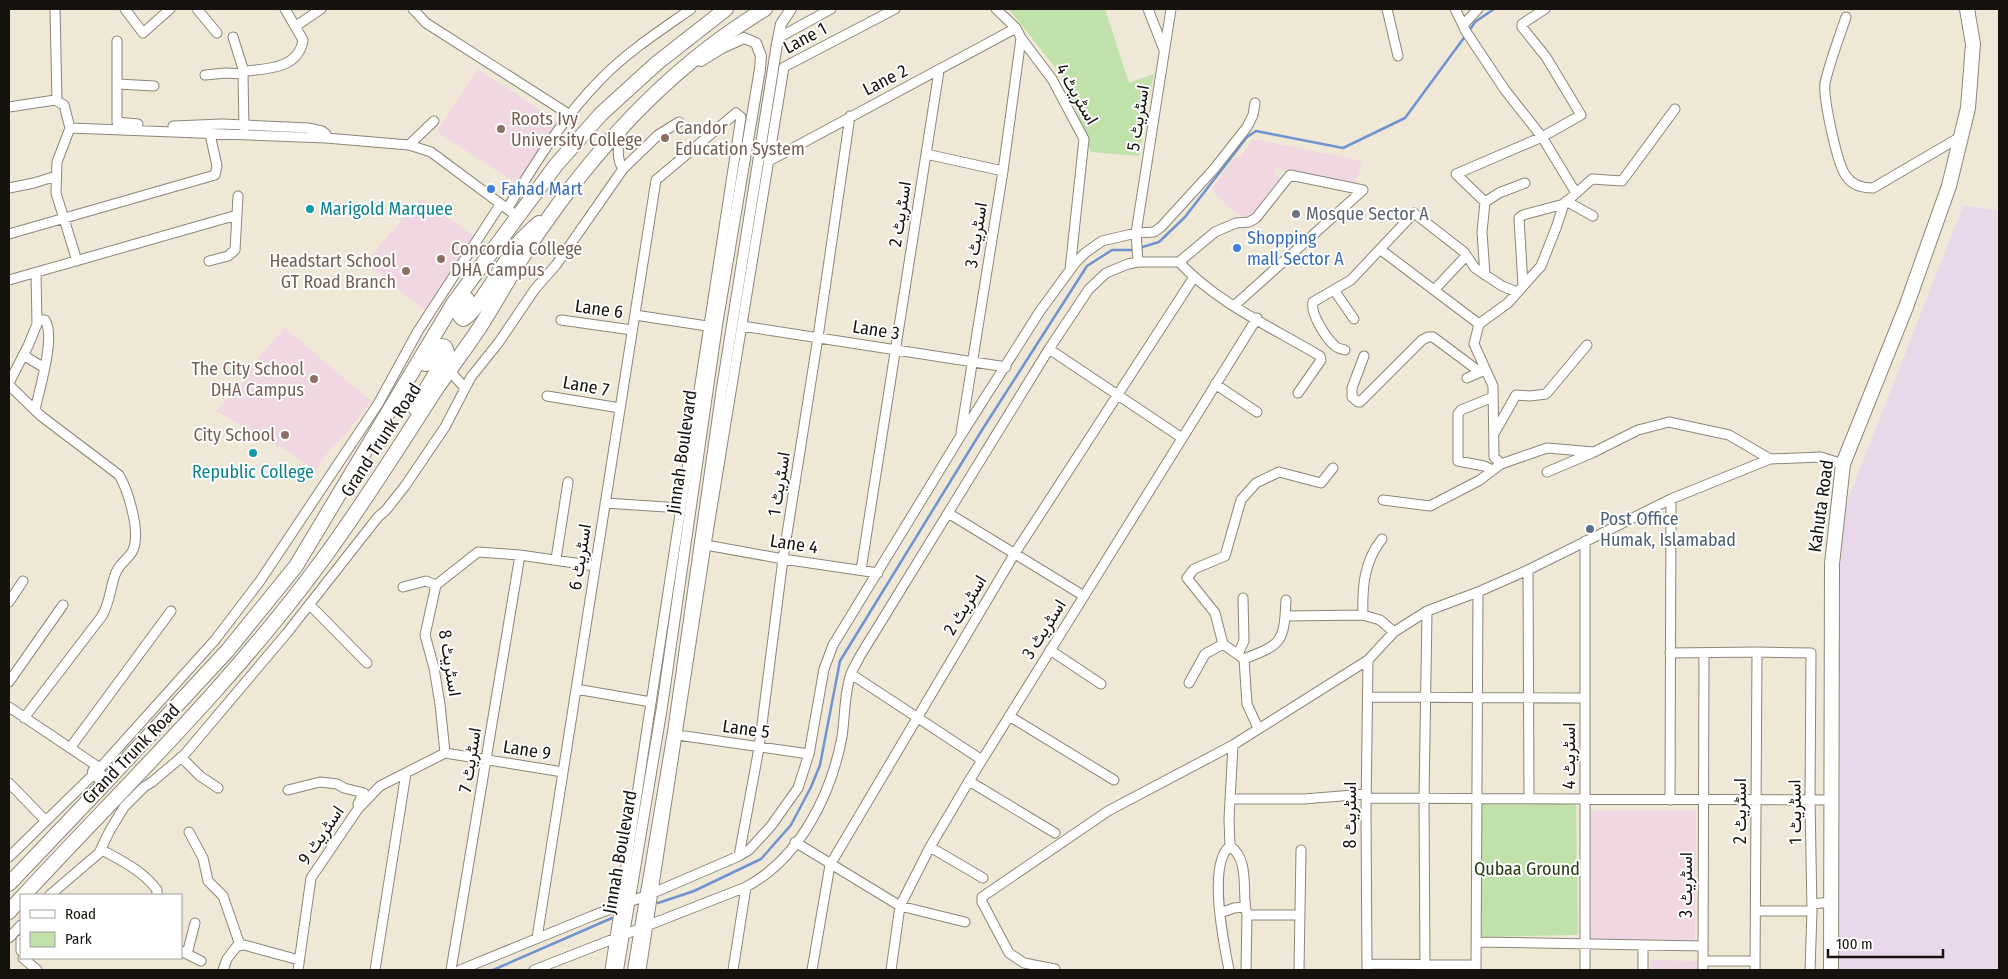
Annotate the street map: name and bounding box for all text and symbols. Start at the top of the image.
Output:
street label: Lane 1 [779,17,831,59]
street label: Lane 2 [859,59,911,101]
street label: اسٹریٹ 4 [1051,60,1103,128]
street label: اسٹریٹ 5 [1122,84,1154,152]
place label: Roots Ivy University College [511,108,643,151]
place label: Candor Education System [675,117,805,160]
marker: Roots Ivy University College [495,123,507,135]
marker: Candor Education System [659,132,671,144]
place label: Fahad Mart [501,178,583,200]
street label: اسٹریٹ 2 [884,180,916,248]
marker: Fahad Mart [485,183,497,195]
place label: Marigold Marquee [320,198,453,220]
street label: اسٹریٹ 3 [960,201,992,269]
marker: Marigold Marquee [304,203,316,215]
place label: Mosque Sector A [1306,203,1429,225]
marker: Mosque Sector A [1290,208,1302,220]
place label: Shopping mall Sector A [1247,227,1344,270]
place label: Concordia College DHA Campus [451,238,582,281]
marker: Shopping mall Sector A [1231,242,1243,254]
place label: Headstart School GT Road Branch [269,250,396,293]
marker: Concordia College DHA Campus [435,253,447,265]
marker: Headstart School GT Road Branch [400,265,412,277]
street label: Lane 6 [574,295,624,323]
street label: Lane 3 [851,315,901,345]
place label: The City School DHA Campus [191,358,304,401]
street label: Lane 7 [561,371,611,401]
marker: The City School DHA Campus [308,373,320,385]
street label: Grand Trunk Road [336,379,426,501]
street label: Jinnah Boulevard [662,388,702,516]
place label: City School [193,424,275,446]
marker: City School [279,429,291,441]
marker: Republic College [247,447,259,459]
street label: اسٹریٹ 1 [763,450,795,518]
street label: Kahuta Road [1804,458,1838,554]
place label: Republic College [192,461,314,483]
place label: Post Office Humak, Islamabad [1600,508,1736,551]
street label: اسٹریٹ 6 [564,522,596,592]
marker: Post Office Humak, Islamabad [1584,523,1596,535]
street label: Lane 4 [769,529,820,559]
street label: اسٹریٹ 2 [939,571,991,639]
street label: اسٹریٹ 3 [1017,595,1071,663]
street label: اسٹریٹ 8 [434,628,466,698]
street label: Grand Trunk Road [78,699,184,809]
street label: Lane 5 [721,715,771,743]
street label: اسٹریٹ 4 [1558,723,1580,789]
street label: اسٹریٹ 7 [454,726,486,794]
street label: Lane 9 [502,735,552,765]
street label: اسٹریٹ 2 [1729,778,1751,844]
street label: اسٹریٹ 1 [1783,779,1807,845]
street label: اسٹریٹ 8 [1339,782,1361,848]
street label: Jinnah Boulevard [598,788,642,916]
street label: اسٹریٹ 9 [293,801,349,869]
street label: اسٹریٹ 3 [1675,852,1697,918]
park label: Qubaa Ground [1474,858,1580,880]
legend [20,894,182,959]
text: Road [65,905,96,923]
scale bar [1828,926,1943,958]
text: Park [65,930,92,948]
text: 100 m [1836,935,1873,953]

